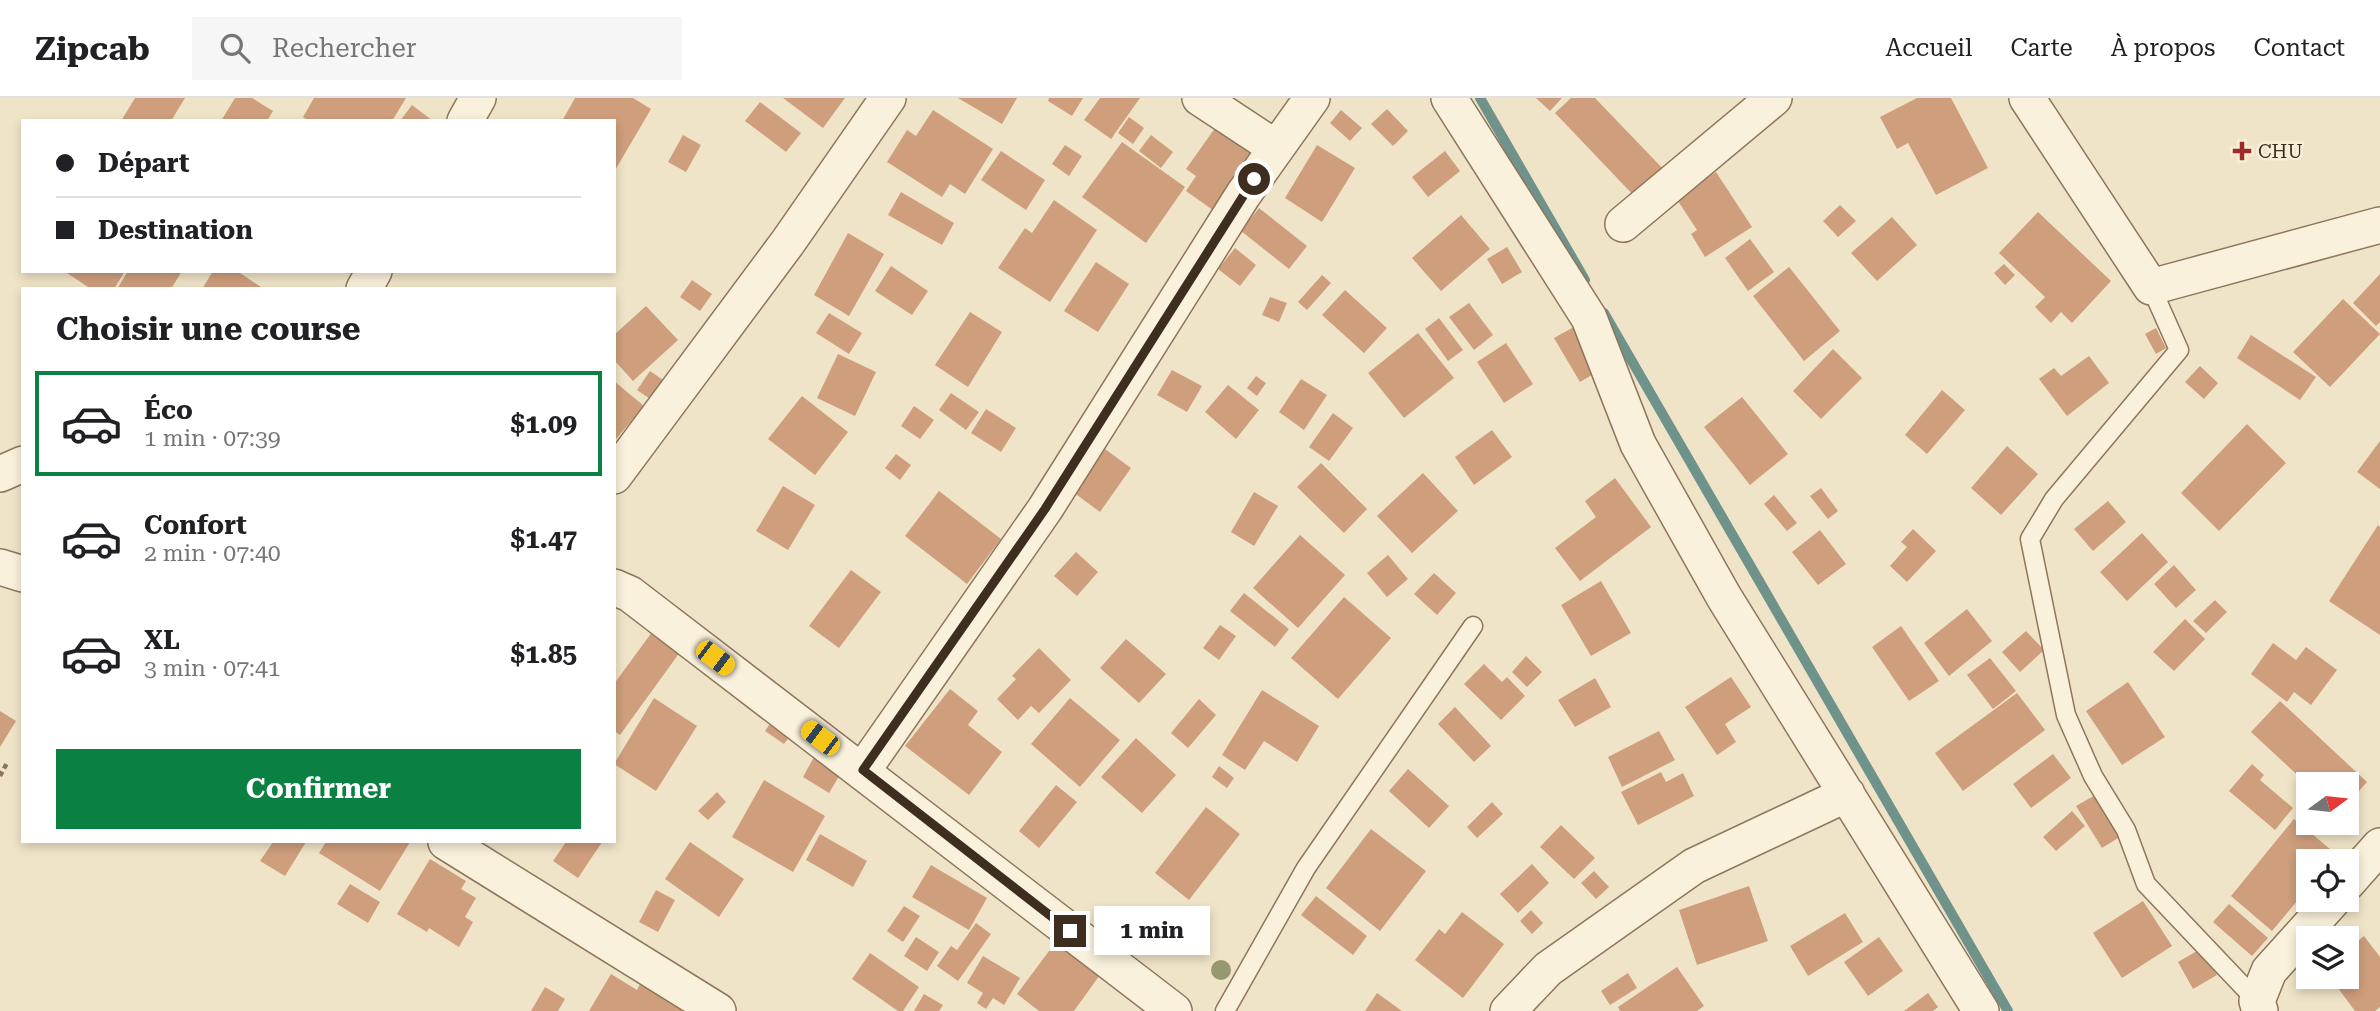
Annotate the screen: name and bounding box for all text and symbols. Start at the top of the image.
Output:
search box [192,17,682,80]
text: Zipcab [35,29,150,68]
icon: search [216,29,254,67]
text: Rechercher [272,33,416,63]
text: Accueil [1886,34,1972,62]
text: Carte [2010,34,2073,62]
text: À propos [2111,34,2215,62]
text: Contact [2253,34,2345,62]
place label: CHU [2258,140,2303,163]
marker: CHU [2232,141,2252,161]
text: Départ [98,148,190,178]
route start [1238,163,1270,195]
text: Destination [98,215,253,245]
text: Choisir une course [56,310,360,348]
icon: car [60,392,123,455]
text: Éco [144,395,193,425]
text: $1.09 [511,409,577,439]
text: 1 min · 07:39 [144,425,281,452]
icon: car [60,507,123,570]
text: Confort [144,510,247,540]
text: $1.47 [511,524,577,554]
text: 2 min · 07:40 [144,540,281,567]
icon: car [60,622,123,685]
text: XL [144,625,180,655]
car [692,637,739,679]
text: $1.85 [511,639,577,669]
text: 3 min · 07:41 [144,655,281,682]
car [797,717,844,759]
button: Confirmer [56,749,581,829]
north arrow [2296,772,2359,835]
map controls [2296,772,2359,989]
button: locate [2296,849,2359,912]
callout: 1 min [1094,906,1210,956]
route end [1054,915,1086,947]
text: 1 min [1120,917,1184,944]
button: layers [2296,926,2359,989]

